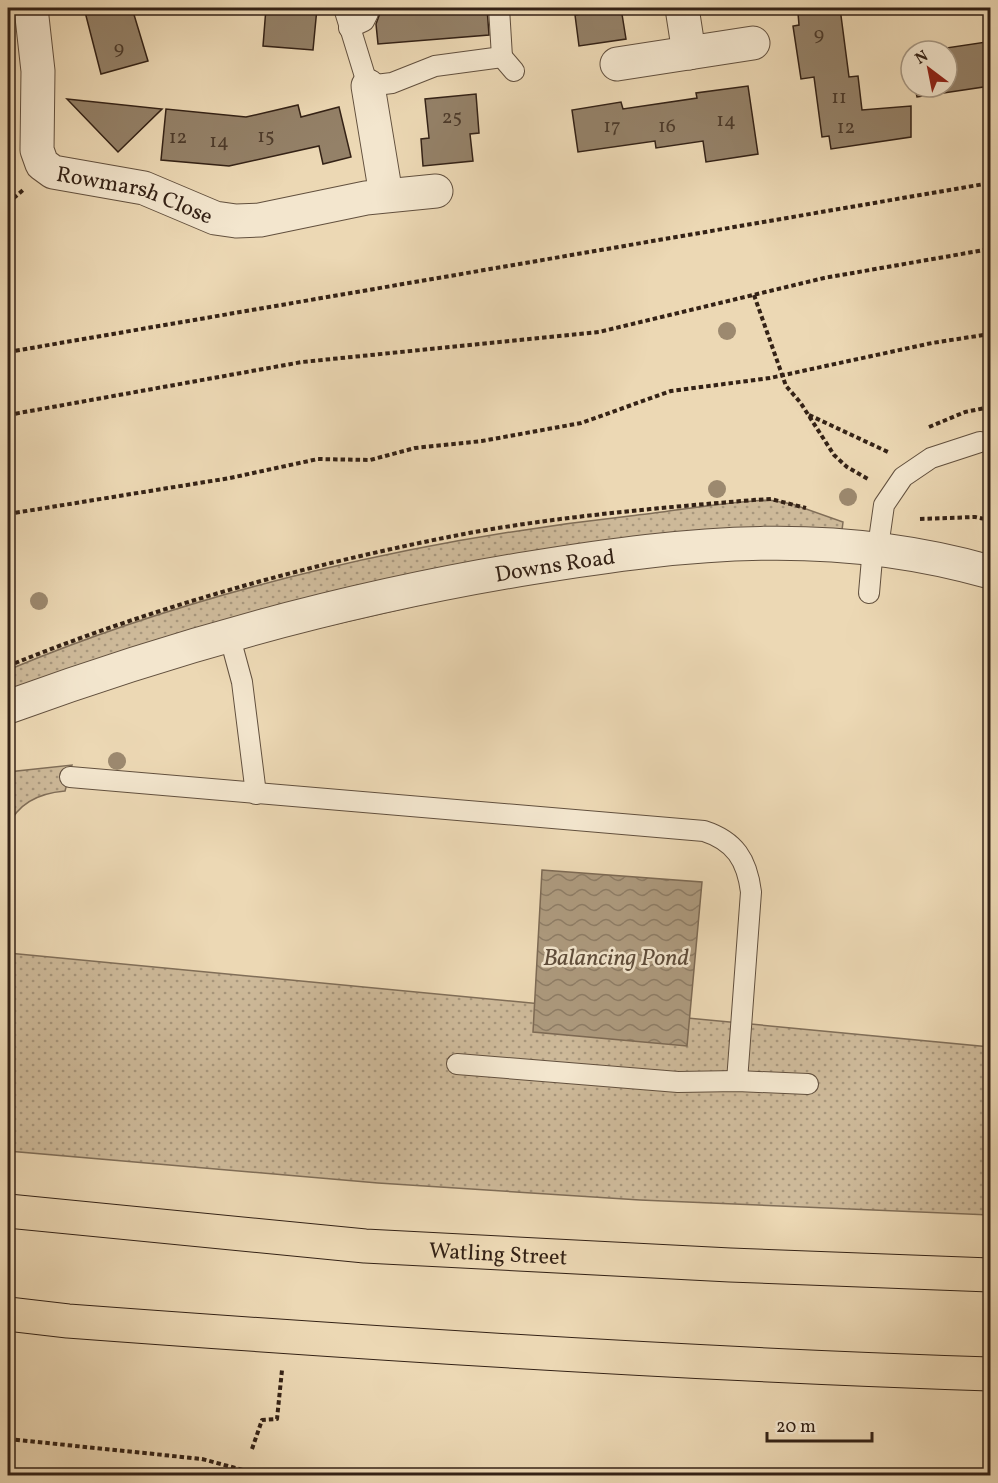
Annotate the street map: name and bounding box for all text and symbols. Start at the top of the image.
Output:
house number: 9 [814,21,824,49]
house number: 9 [114,35,124,63]
north arrow [899,39,959,99]
text: N [911,45,933,70]
house number: 11 [831,84,847,112]
house number: 25 [442,104,462,132]
house number: 14 [716,107,736,135]
house number: 17 [603,113,621,141]
house number: 16 [658,113,676,141]
house number: 12 [837,114,855,142]
house number: 15 [257,123,275,151]
house number: 12 [169,124,187,152]
house number: 14 [209,128,229,156]
street label: Rowmarsh Close [54,160,217,233]
street label: Downs Road [493,542,617,592]
water label: Balancing Pond [543,942,689,976]
street label: Watling Street [428,1236,568,1275]
scale bar [767,1405,872,1443]
text: 20 m [776,1415,816,1440]

